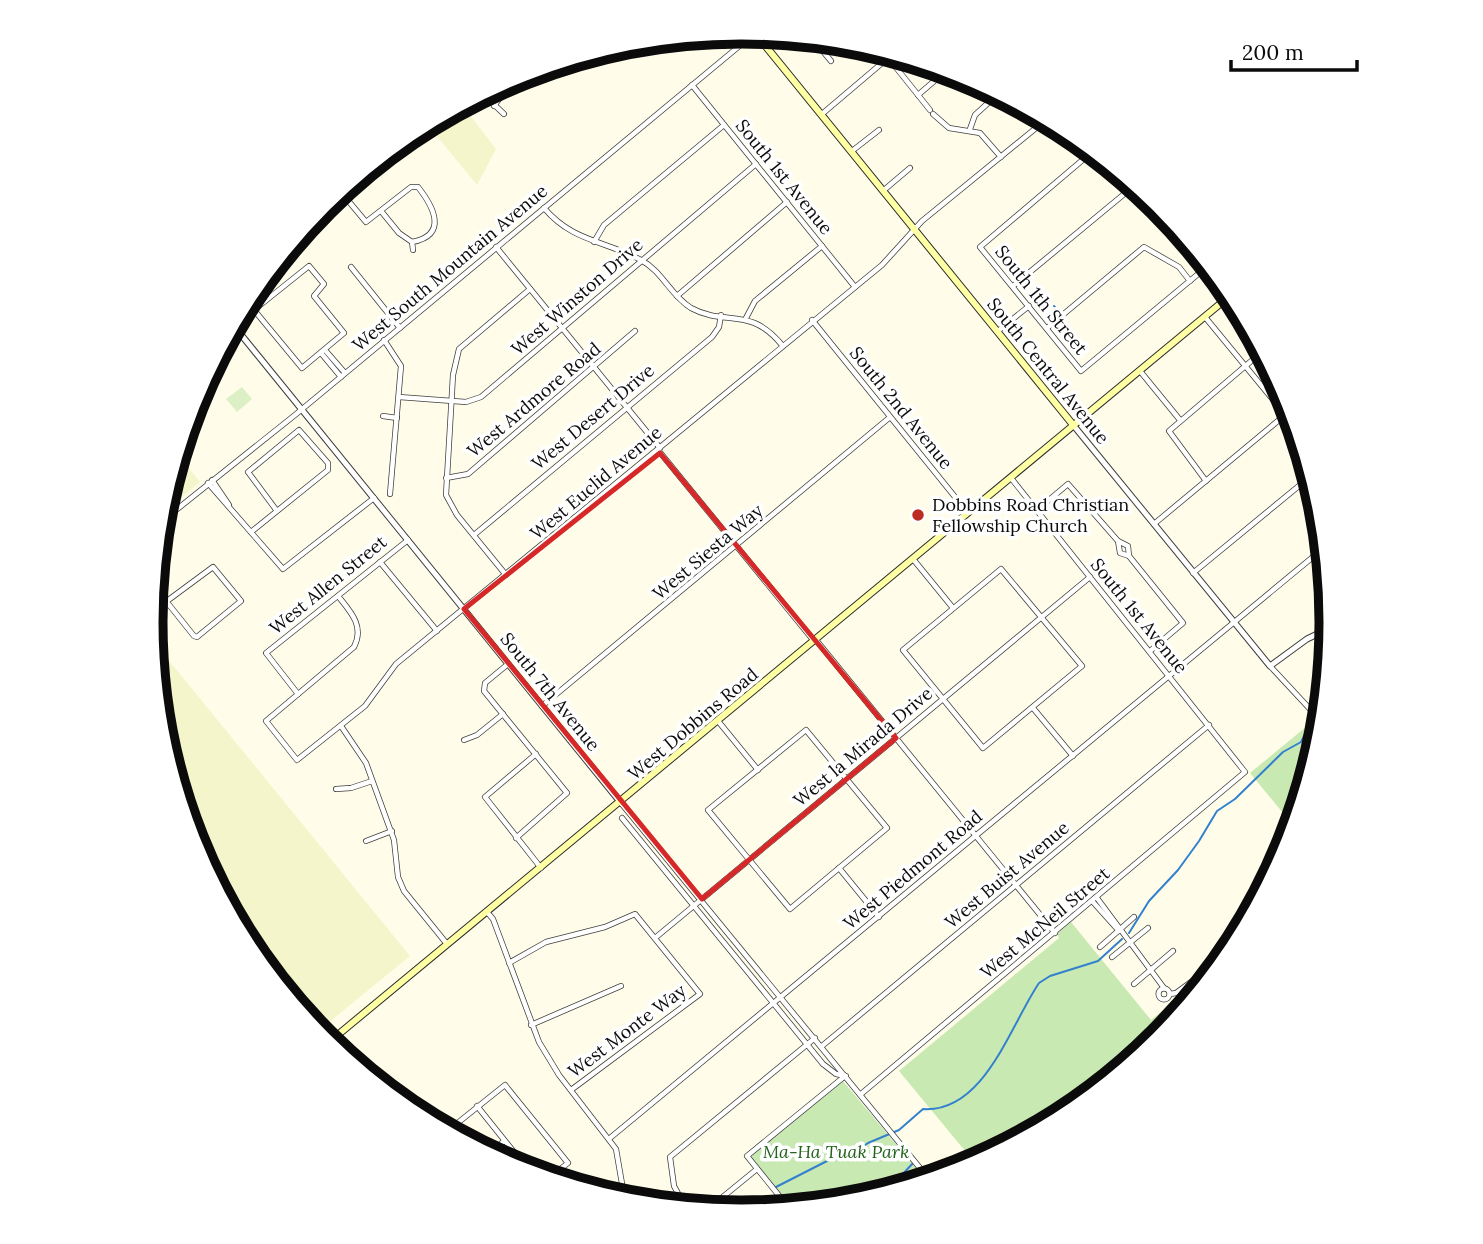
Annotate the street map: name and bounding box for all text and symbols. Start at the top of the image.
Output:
scale bar [1231,28,1357,72]
text: 200 m [1242,39,1304,66]
street label: South 1st Avenue [731,114,838,239]
street label: West South Mountain Avenue [348,179,552,356]
street label: West Winston Drive [506,233,647,360]
street label: South 1th Street [990,240,1093,359]
street label: South Central Avenue [982,293,1115,449]
street label: West Ardmore Road [462,337,605,462]
street label: South 2nd Avenue [845,342,958,474]
street label: West Desert Drive [527,359,659,475]
street label: West Euclid Avenue [525,421,666,544]
place label: Dobbins Road Christian Fellowship Church [932,493,1129,537]
street label: West Siesta Way [648,498,768,604]
marker: Dobbins Road Christian Fellowship Church [910,507,926,523]
street label: West Allen Street [264,530,391,639]
street label: South 1st Avenue [1086,553,1193,678]
street label: South 7th Avenue [496,628,605,756]
street label: West Dobbins Road [623,662,763,785]
street label: West la Mirada Drive [789,682,937,811]
street label: West Piedmont Road [839,805,987,934]
street label: West Buist Avenue [940,816,1074,933]
street label: West McNeil Street [975,862,1114,983]
street label: West Monte Way [563,978,691,1083]
park label: Ma-Ha Tuak Park [763,1140,909,1163]

